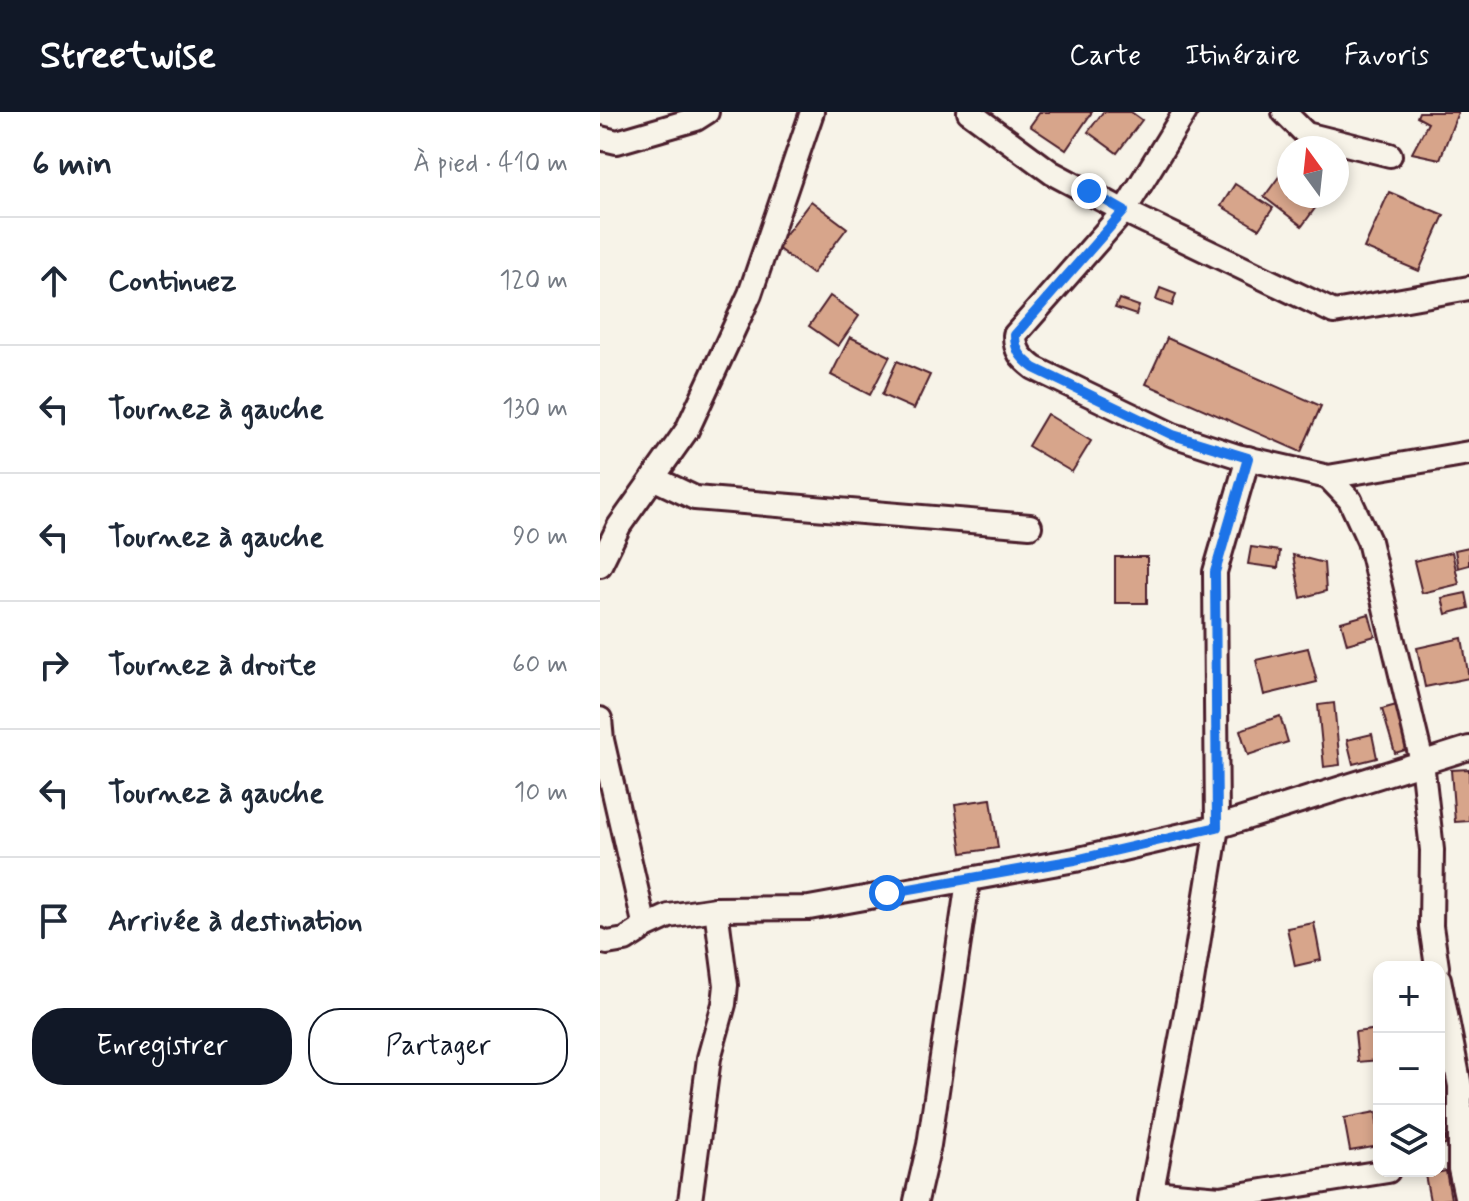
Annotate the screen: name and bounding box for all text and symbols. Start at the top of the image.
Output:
text: Streetwise [40,32,216,81]
text: Carte [1069,38,1141,75]
text: Itinéraire [1185,38,1300,75]
text: Favoris [1344,38,1429,75]
north arrow [1277,136,1349,208]
text: 6 min [32,142,112,187]
text: À pied · 410 m [413,147,568,181]
route end [1071,173,1107,209]
icon: ahead [32,259,76,303]
text: Continuez [108,262,237,301]
text: 120 m [499,264,568,298]
icon: left [32,387,76,431]
text: Tournez à gauche [108,390,324,429]
text: 130 m [502,392,568,426]
icon: left [32,515,76,559]
text: Tournez à gauche [108,518,324,557]
text: 90 m [513,520,568,554]
icon: right [32,643,76,687]
text: Tournez à droite [108,646,317,685]
text: 60 m [512,648,568,682]
icon: left [32,771,76,815]
text: Tournez à gauche [108,774,324,813]
text: 10 m [514,776,568,810]
route start [869,875,905,911]
icon: arrive [32,899,76,943]
text: Arrivée à destination [108,902,363,941]
map controls [1373,961,1445,1177]
button: + [1373,961,1445,1033]
button: Enregistrer [32,1008,292,1085]
button: Partager [308,1008,568,1085]
button: − [1373,1033,1445,1105]
button: layers [1373,1105,1445,1177]

